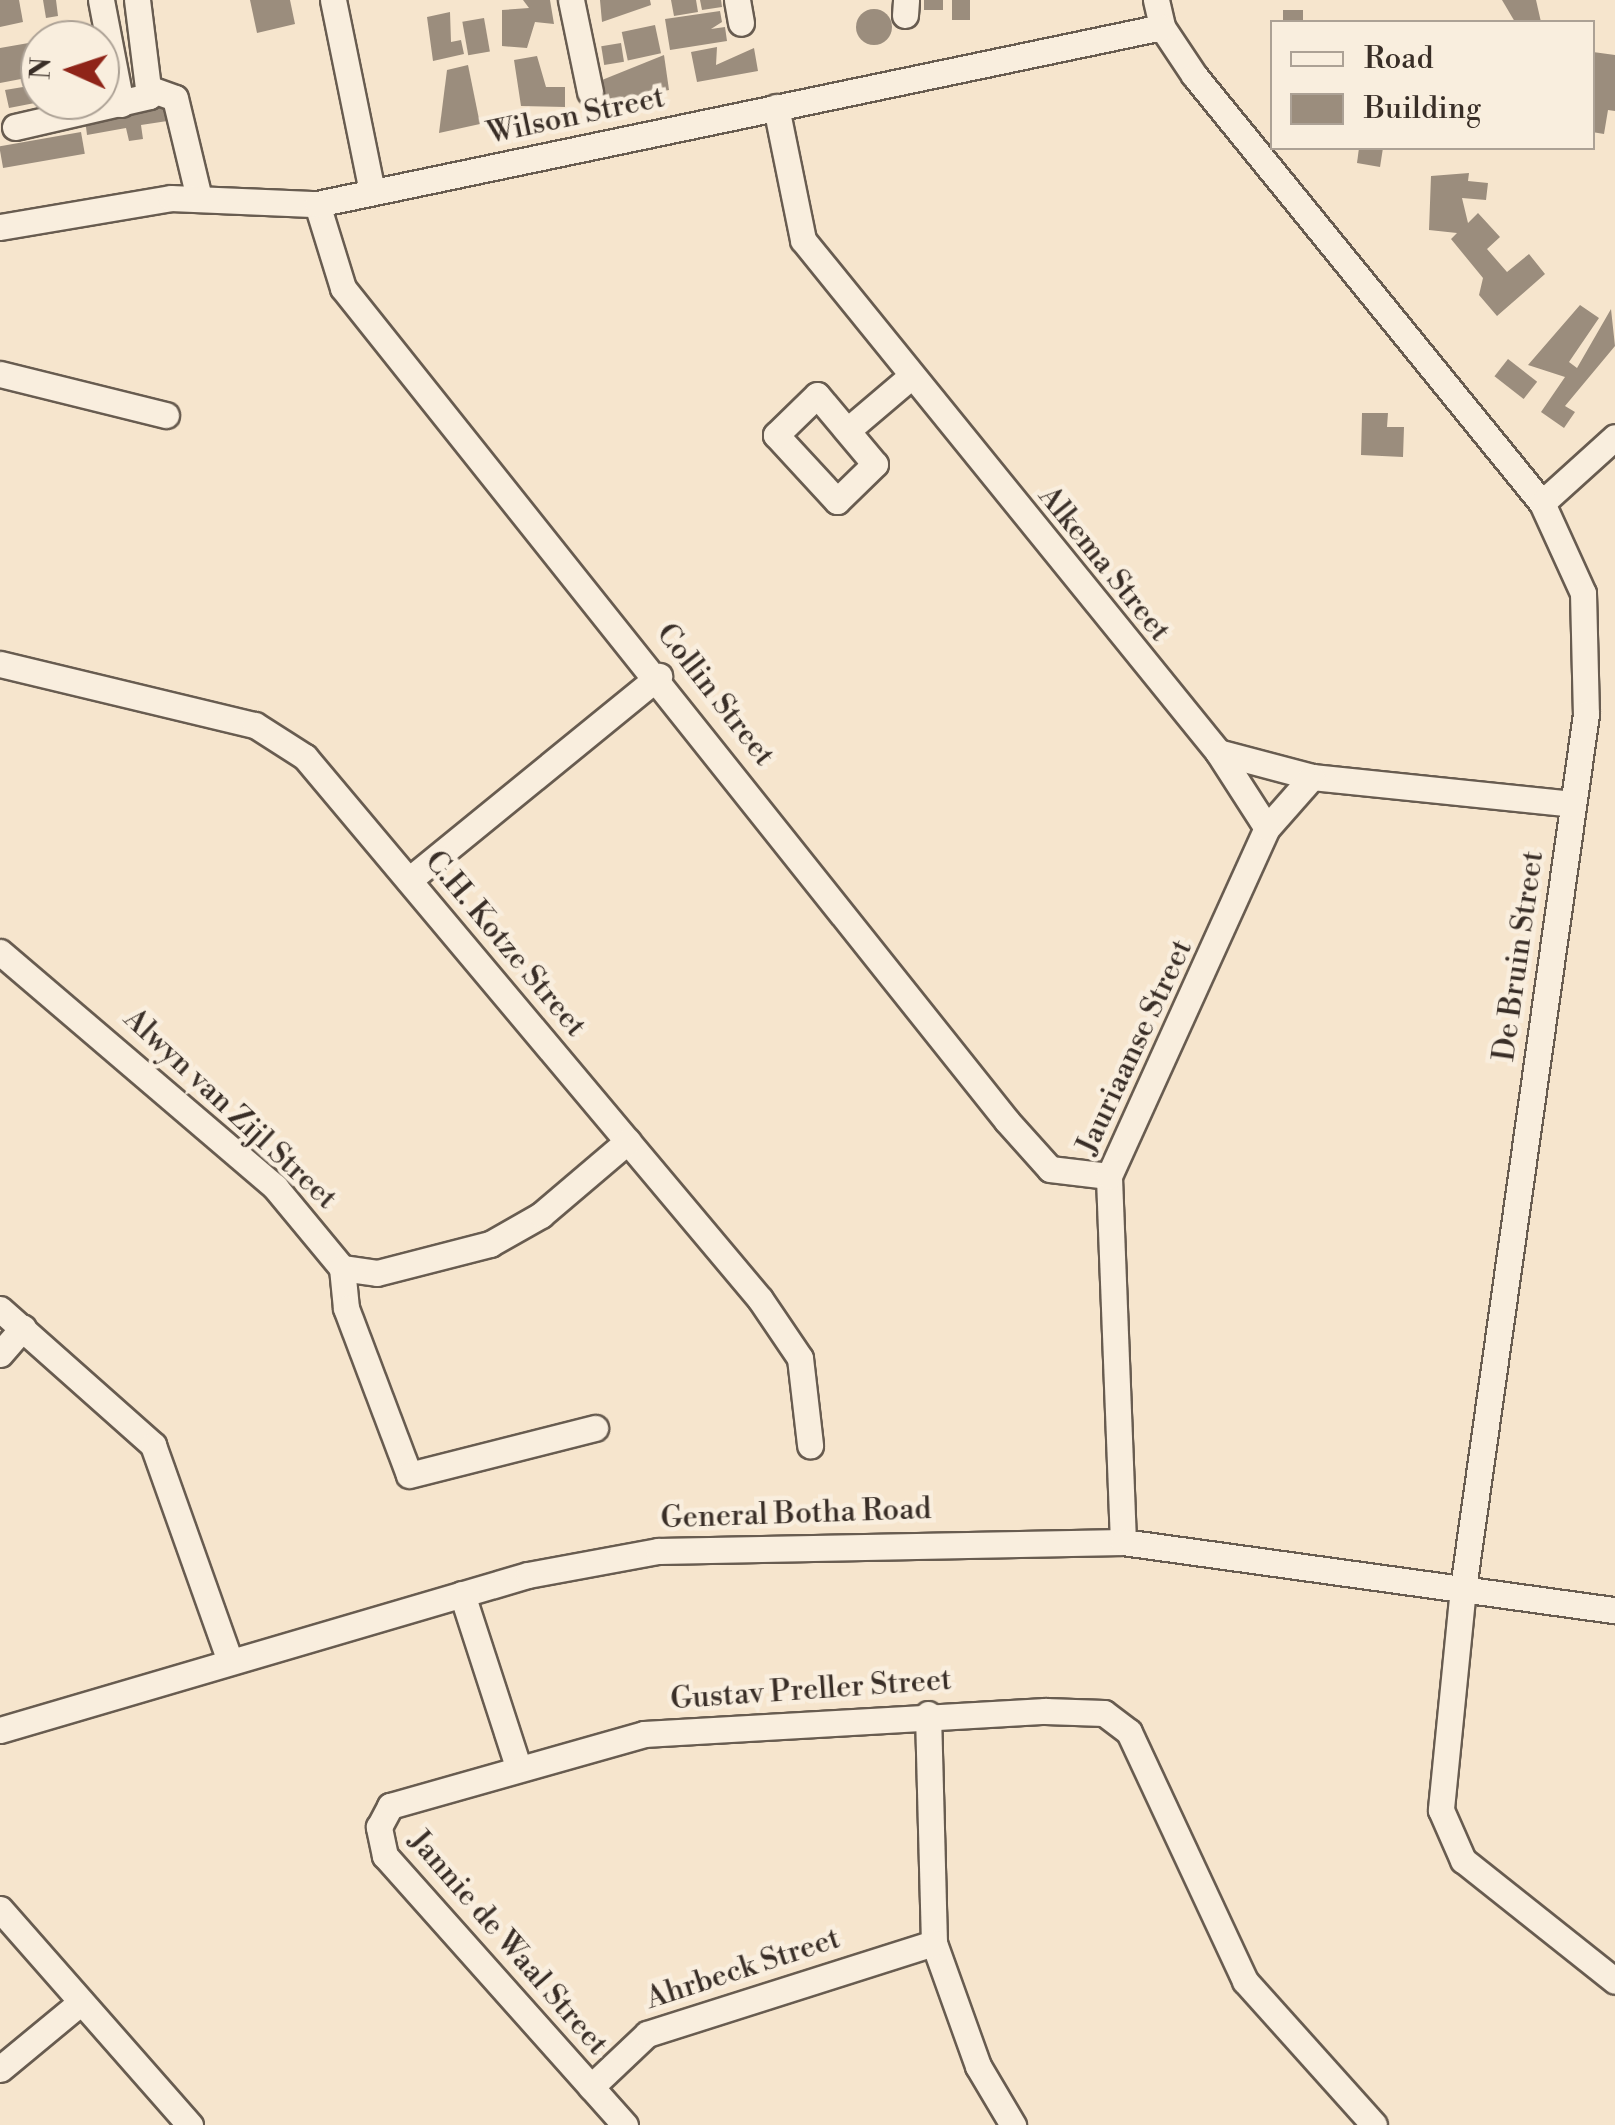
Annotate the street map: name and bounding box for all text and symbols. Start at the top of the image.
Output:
north arrow [20,20,120,120]
legend [1270,20,1595,150]
text: Road [1364,40,1434,78]
text: N [23,57,60,80]
street label: Wilson Street [484,80,668,152]
text: Building [1364,90,1481,128]
street label: Alkema Street [1030,479,1178,649]
street label: Collin Street [648,617,782,773]
street label: C.H. Kotze Street [417,844,593,1044]
street label: De Bruin Street [1486,848,1552,1064]
street label: Jauriaanse Street [1070,934,1200,1160]
street label: Alwyn van Zijl Street [116,1001,344,1217]
street label: General Botha Road [660,1491,932,1537]
street label: Gustav Preller Street [669,1662,953,1718]
street label: Jannie de Waal Street [401,1823,615,2063]
street label: Ahrbeck Street [641,1921,845,2017]

